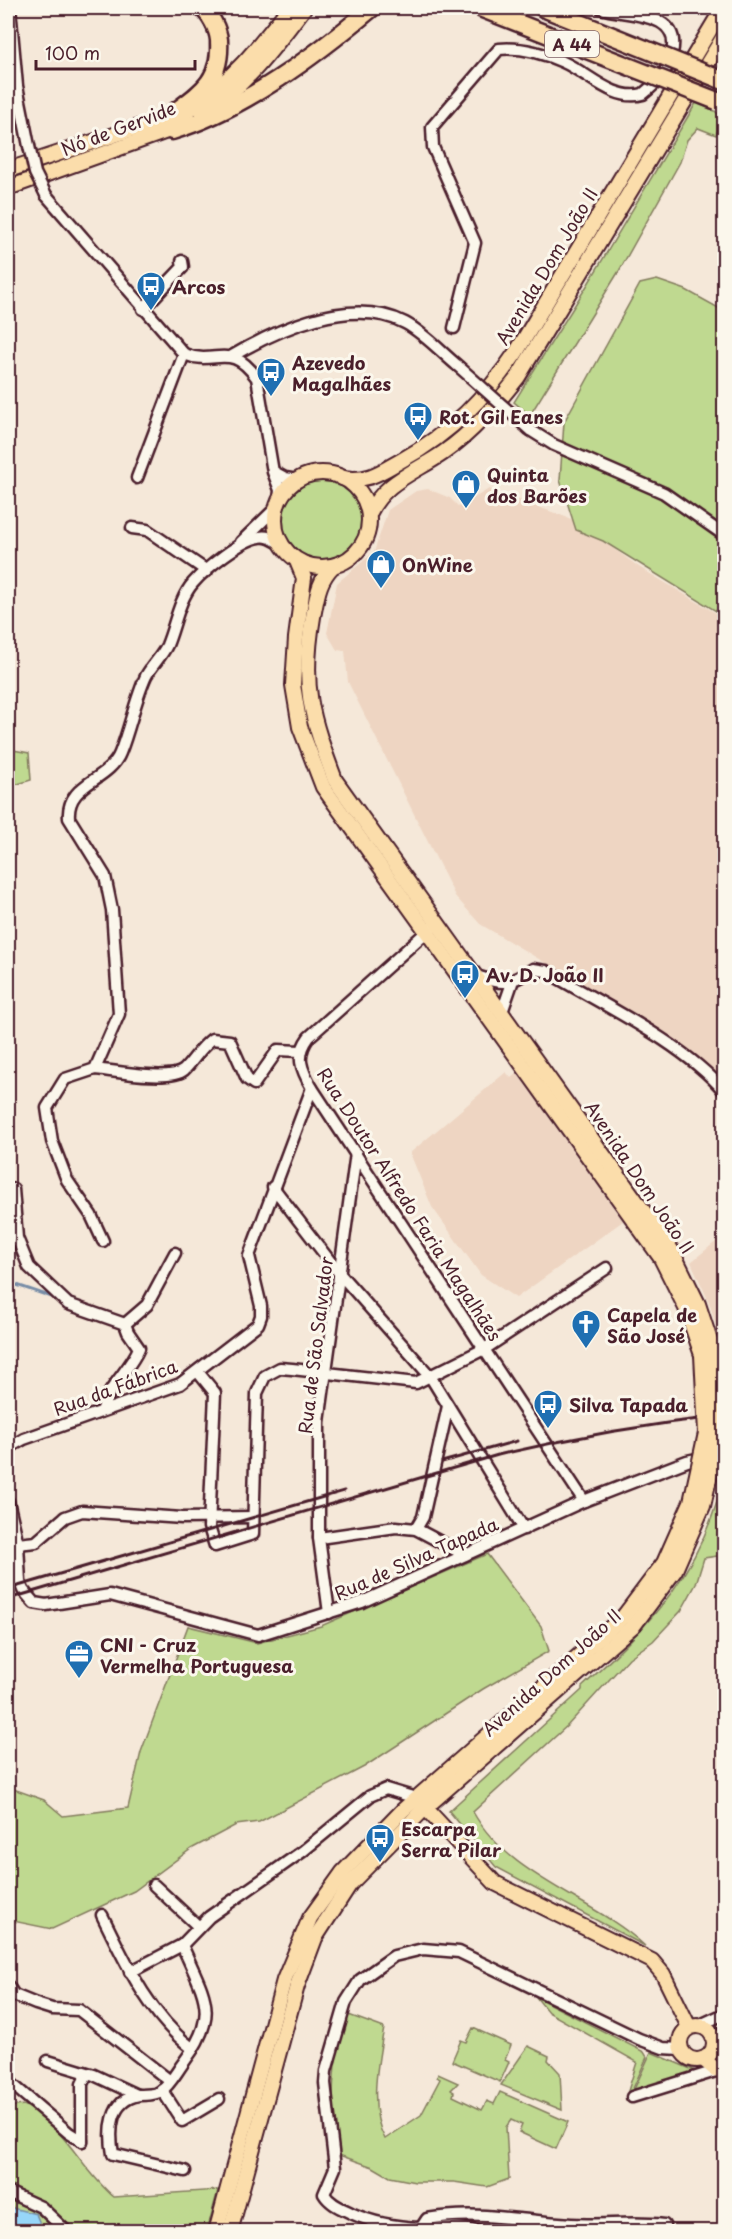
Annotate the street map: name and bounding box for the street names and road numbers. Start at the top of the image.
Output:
road number: A 44 [545,31,599,57]
street label: Nó de Gervide [57,94,179,162]
street label: Avenida Dom João II [488,182,604,350]
street label: Rua Doutor Alfredo Faria Magalhães [311,1062,509,1346]
street label: Avenida Dom João II [579,1095,701,1259]
street label: Rua de São Salvador [291,1254,339,1435]
street label: Rua da Fábrica [49,1352,182,1422]
street label: Rua de Silva Tapada [330,1510,503,1606]
street label: Avenida Dom João II [476,1602,626,1742]

